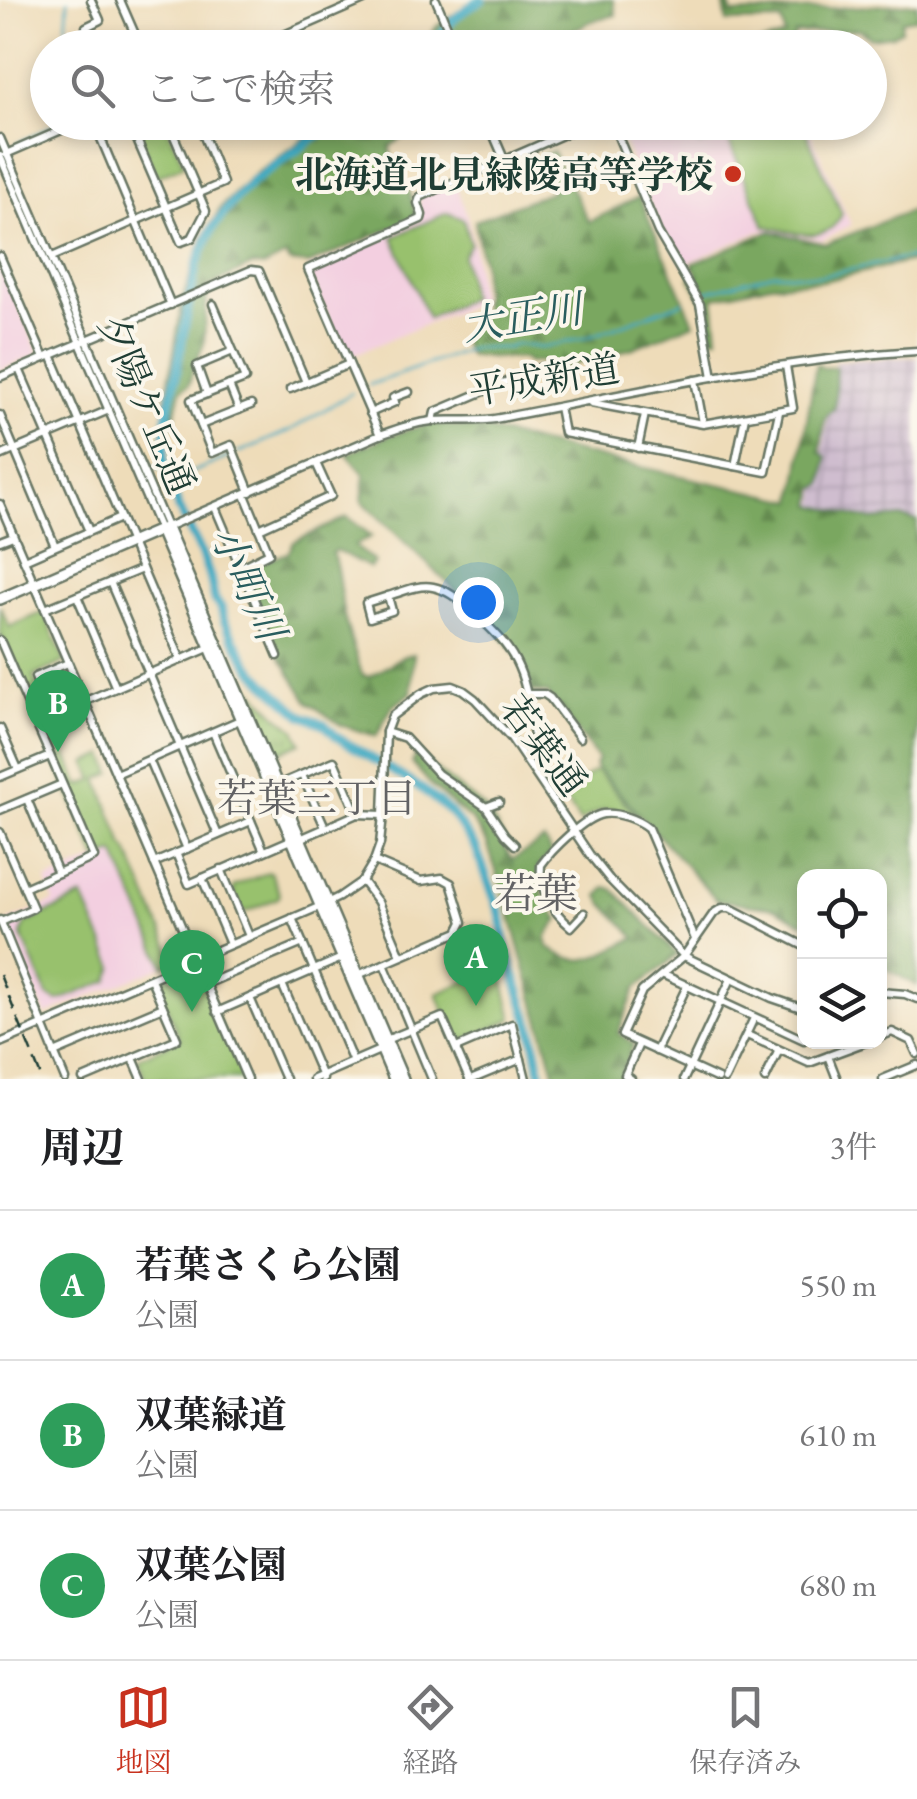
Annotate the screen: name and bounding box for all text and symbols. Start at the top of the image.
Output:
search box [30,30,887,140]
icon: search [65,58,120,113]
text: ここで検索 [145,64,335,113]
place label: 北海道北見緑陵高等学校 [295,150,713,199]
marker: 北海道北見緑陵高等学校 [722,163,744,185]
water label: 大正川 [459,281,589,352]
street label: 夕陽ケ丘通 [87,307,207,501]
street label: 平成新道 [465,343,623,415]
water label: 小町川 [199,518,299,652]
your location [453,577,504,628]
pin: B [26,670,90,752]
street label: 若葉通 [490,685,598,805]
district label: 若葉三丁目 [217,772,417,824]
district label: 若葉 [494,866,578,921]
map controls [797,869,887,1049]
button: locate [797,869,887,959]
pin: A [444,924,508,1006]
pin: C [160,930,224,1012]
button: layers [797,959,887,1049]
text: 周辺 [40,1120,124,1175]
text: 3件 [830,1126,877,1168]
text: 若葉さくら公園 [135,1240,401,1289]
text: A [61,1264,84,1306]
text: 550 m [800,1264,877,1306]
text: 公園 [135,1294,199,1336]
text: 双葉緑道 [135,1390,287,1439]
text: B [62,1414,83,1456]
text: 610 m [800,1414,877,1456]
text: 公園 [135,1444,199,1486]
text: 双葉公園 [135,1540,287,1589]
text: C [61,1564,84,1606]
text: 680 m [800,1564,877,1606]
text: 公園 [135,1594,199,1636]
tab: 地図 [115,1680,172,1780]
tab: 経路 [402,1680,459,1780]
tab: 保存済み [689,1680,802,1780]

